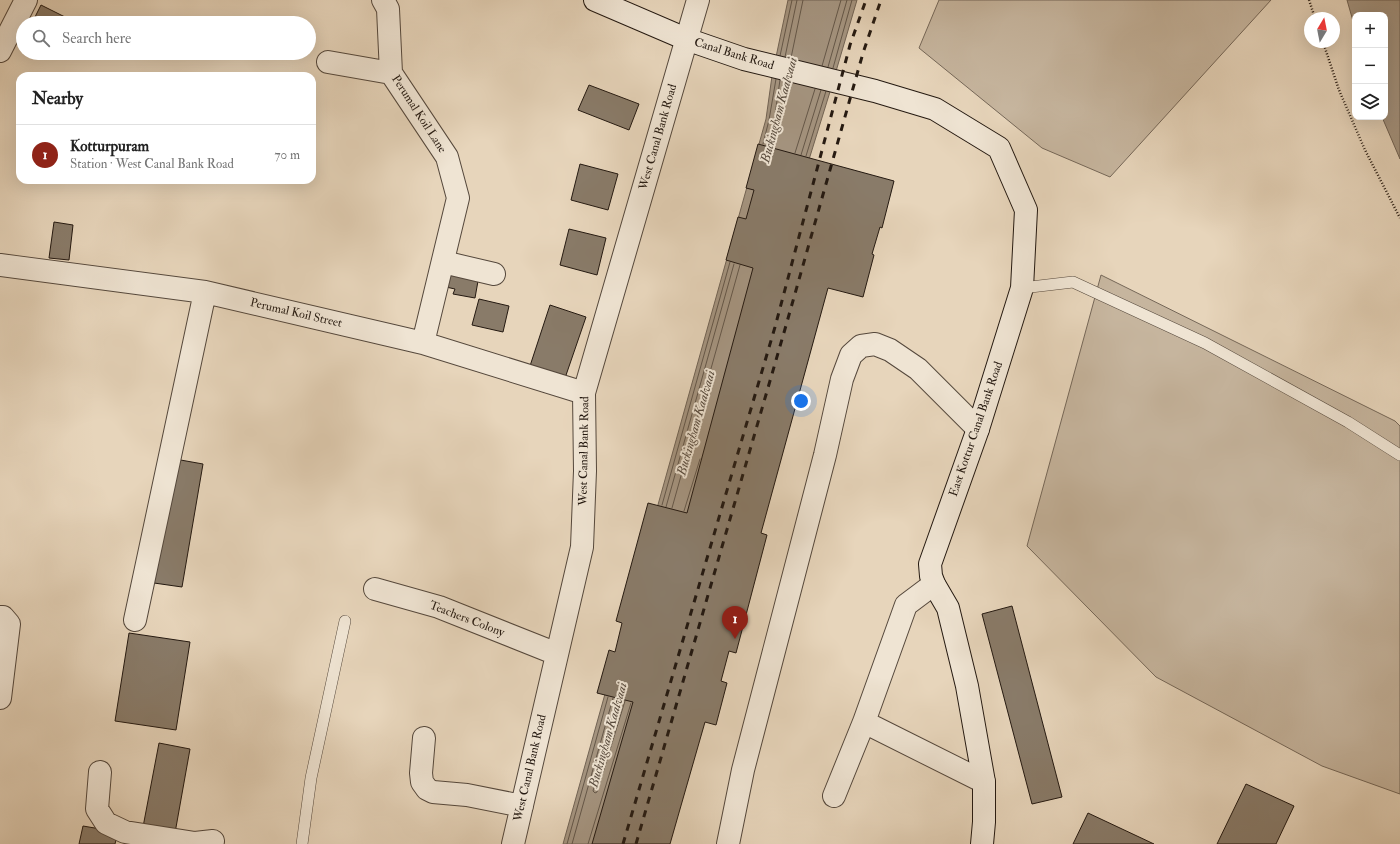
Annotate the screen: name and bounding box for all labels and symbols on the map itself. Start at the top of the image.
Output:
north arrow [1304,12,1340,48]
street label: Canal Bank Road [692,35,776,73]
water label: Buckingham Kaalvaai [757,55,801,165]
street label: Perumal Koil Lane [388,72,450,156]
street label: West Canal Bank Road [635,82,680,193]
street label: Perumal Koil Street [249,295,344,331]
street label: East Kottur Canal Bank Road [946,359,1006,498]
water label: Buckingham Kaalvaai [673,368,719,478]
your location [791,391,811,411]
street label: West Canal Bank Road [576,396,592,507]
street label: Teachers Colony [427,598,507,640]
pin: 1 [722,606,748,639]
water label: Buckingham Kaalvaai [585,680,631,790]
street label: West Canal Bank Road [510,713,550,824]

